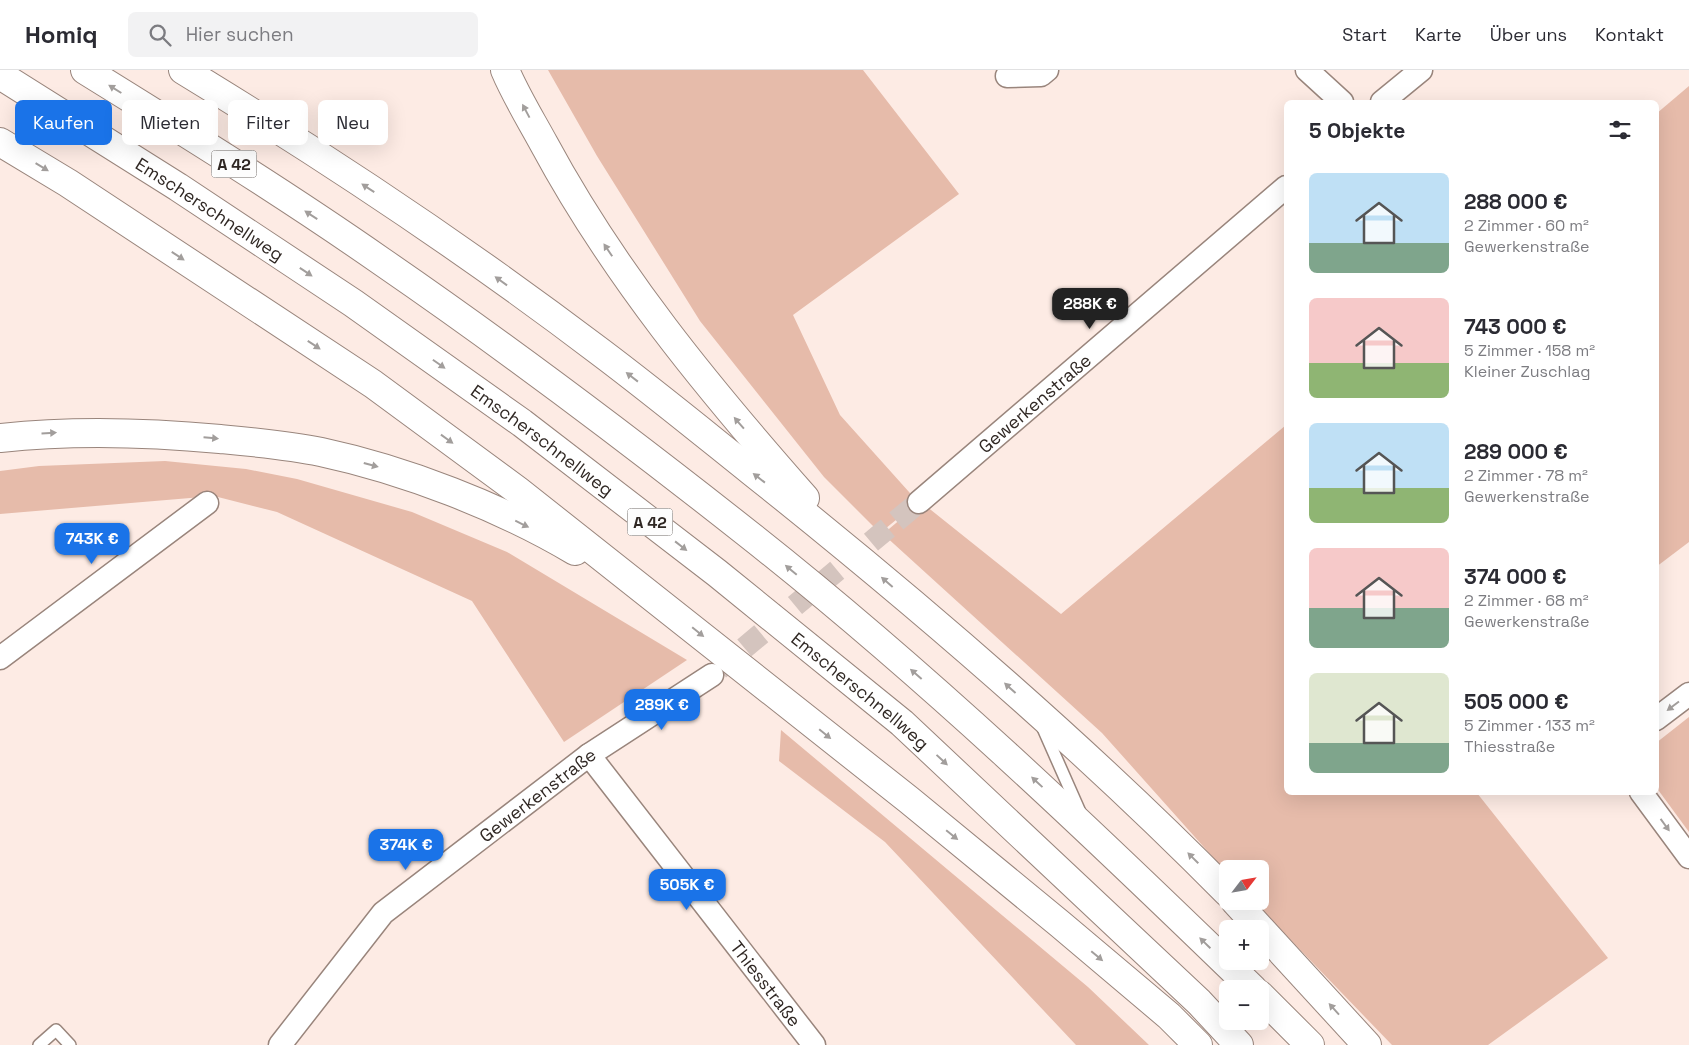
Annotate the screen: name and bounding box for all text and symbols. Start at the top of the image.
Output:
search box [128,12,478,57]
text: Homiq [25,19,98,50]
icon: search [146,21,174,49]
text: Hier suchen [186,22,294,47]
text: Start [1342,23,1387,46]
text: Karte [1415,23,1462,46]
text: Über uns [1490,23,1567,46]
text: Kontakt [1595,23,1664,46]
one-way arrow [109,84,122,93]
chip: Kaufen [15,100,112,145]
chip: Mieten [122,100,218,145]
chip: Filter [228,100,308,145]
chip: Neu [318,100,388,145]
one-way arrow [522,103,530,118]
icon: filters [1606,116,1634,144]
text: 5 Objekte [1309,117,1405,144]
road number: A 42 [212,150,256,178]
street label: Emscherschnellweg [132,152,289,266]
one-way arrow [35,163,48,172]
one-way arrow [361,183,375,193]
text: 288 000 € [1464,188,1567,215]
icon: home [1349,193,1409,253]
one-way arrow [304,210,318,219]
text: 2 Zimmer · 60 m² [1464,215,1589,236]
text: Gewerkenstraße [1464,236,1590,257]
one-way arrow [604,244,613,257]
one-way arrow [171,251,185,261]
one-way arrow [299,267,313,277]
one-way arrow [494,276,508,286]
pin: 288K € [1049,288,1131,330]
text: 288K € [1063,293,1117,314]
text: 743 000 € [1464,313,1567,340]
icon: home [1349,318,1409,378]
text: 5 Zimmer · 158 m² [1464,340,1595,361]
one-way arrow [307,341,320,350]
street label: Gewerkenstraße [973,348,1095,458]
one-way arrow [433,359,446,369]
text: Kleiner Zuschlag [1464,361,1590,382]
one-way arrow [626,371,639,382]
street label: Emscherschnellweg [467,379,618,501]
one-way arrow [734,417,745,430]
one-way arrow [41,429,57,437]
one-way arrow [203,434,219,442]
one-way arrow [440,434,454,444]
text: 289 000 € [1464,438,1568,465]
icon: home [1349,443,1409,503]
one-way arrow [363,462,378,470]
text: 2 Zimmer · 78 m² [1464,465,1588,486]
one-way arrow [753,472,766,483]
text: Gewerkenstraße [1464,486,1590,507]
road number: A 42 [628,508,672,536]
one-way arrow [515,520,529,528]
pin: 743K € [51,522,133,565]
text: 743K € [66,528,118,549]
one-way arrow [674,541,688,551]
text: 374 000 € [1464,563,1567,590]
one-way arrow [785,564,798,575]
icon: home [1349,568,1409,628]
one-way arrow [881,576,894,587]
text: 2 Zimmer · 68 m² [1464,590,1589,611]
text: Gewerkenstraße [1464,611,1590,632]
one-way arrow [691,627,704,638]
street label: Emscherschnellweg [787,627,934,754]
one-way arrow [910,669,922,680]
one-way arrow [1003,683,1016,694]
pin: 289K € [621,688,703,731]
text: 505 000 € [1464,688,1569,715]
icon: home [1349,693,1409,753]
text: 289K € [635,694,689,715]
one-way arrow [1667,701,1680,712]
text: 5 Zimmer · 133 m² [1464,715,1595,736]
one-way arrow [818,728,831,739]
text: Thiesstraße [1464,736,1555,757]
street label: Gewerkenstraße [474,742,600,847]
one-way arrow [935,754,947,766]
one-way arrow [1032,776,1044,788]
one-way arrow [1660,818,1670,832]
pin: 374K € [365,828,447,871]
one-way arrow [945,830,958,841]
text: 374K € [380,834,432,855]
one-way arrow [1187,853,1199,865]
north arrow [1219,860,1269,910]
map controls [1219,860,1269,1030]
pin: 505K € [646,868,728,911]
text: 505K € [660,874,714,895]
button: + [1219,920,1269,970]
street label: Thiesstraße [726,936,807,1031]
one-way arrow [1200,937,1212,949]
one-way arrow [1091,950,1104,961]
button: − [1219,980,1269,1030]
one-way arrow [1328,1003,1340,1015]

